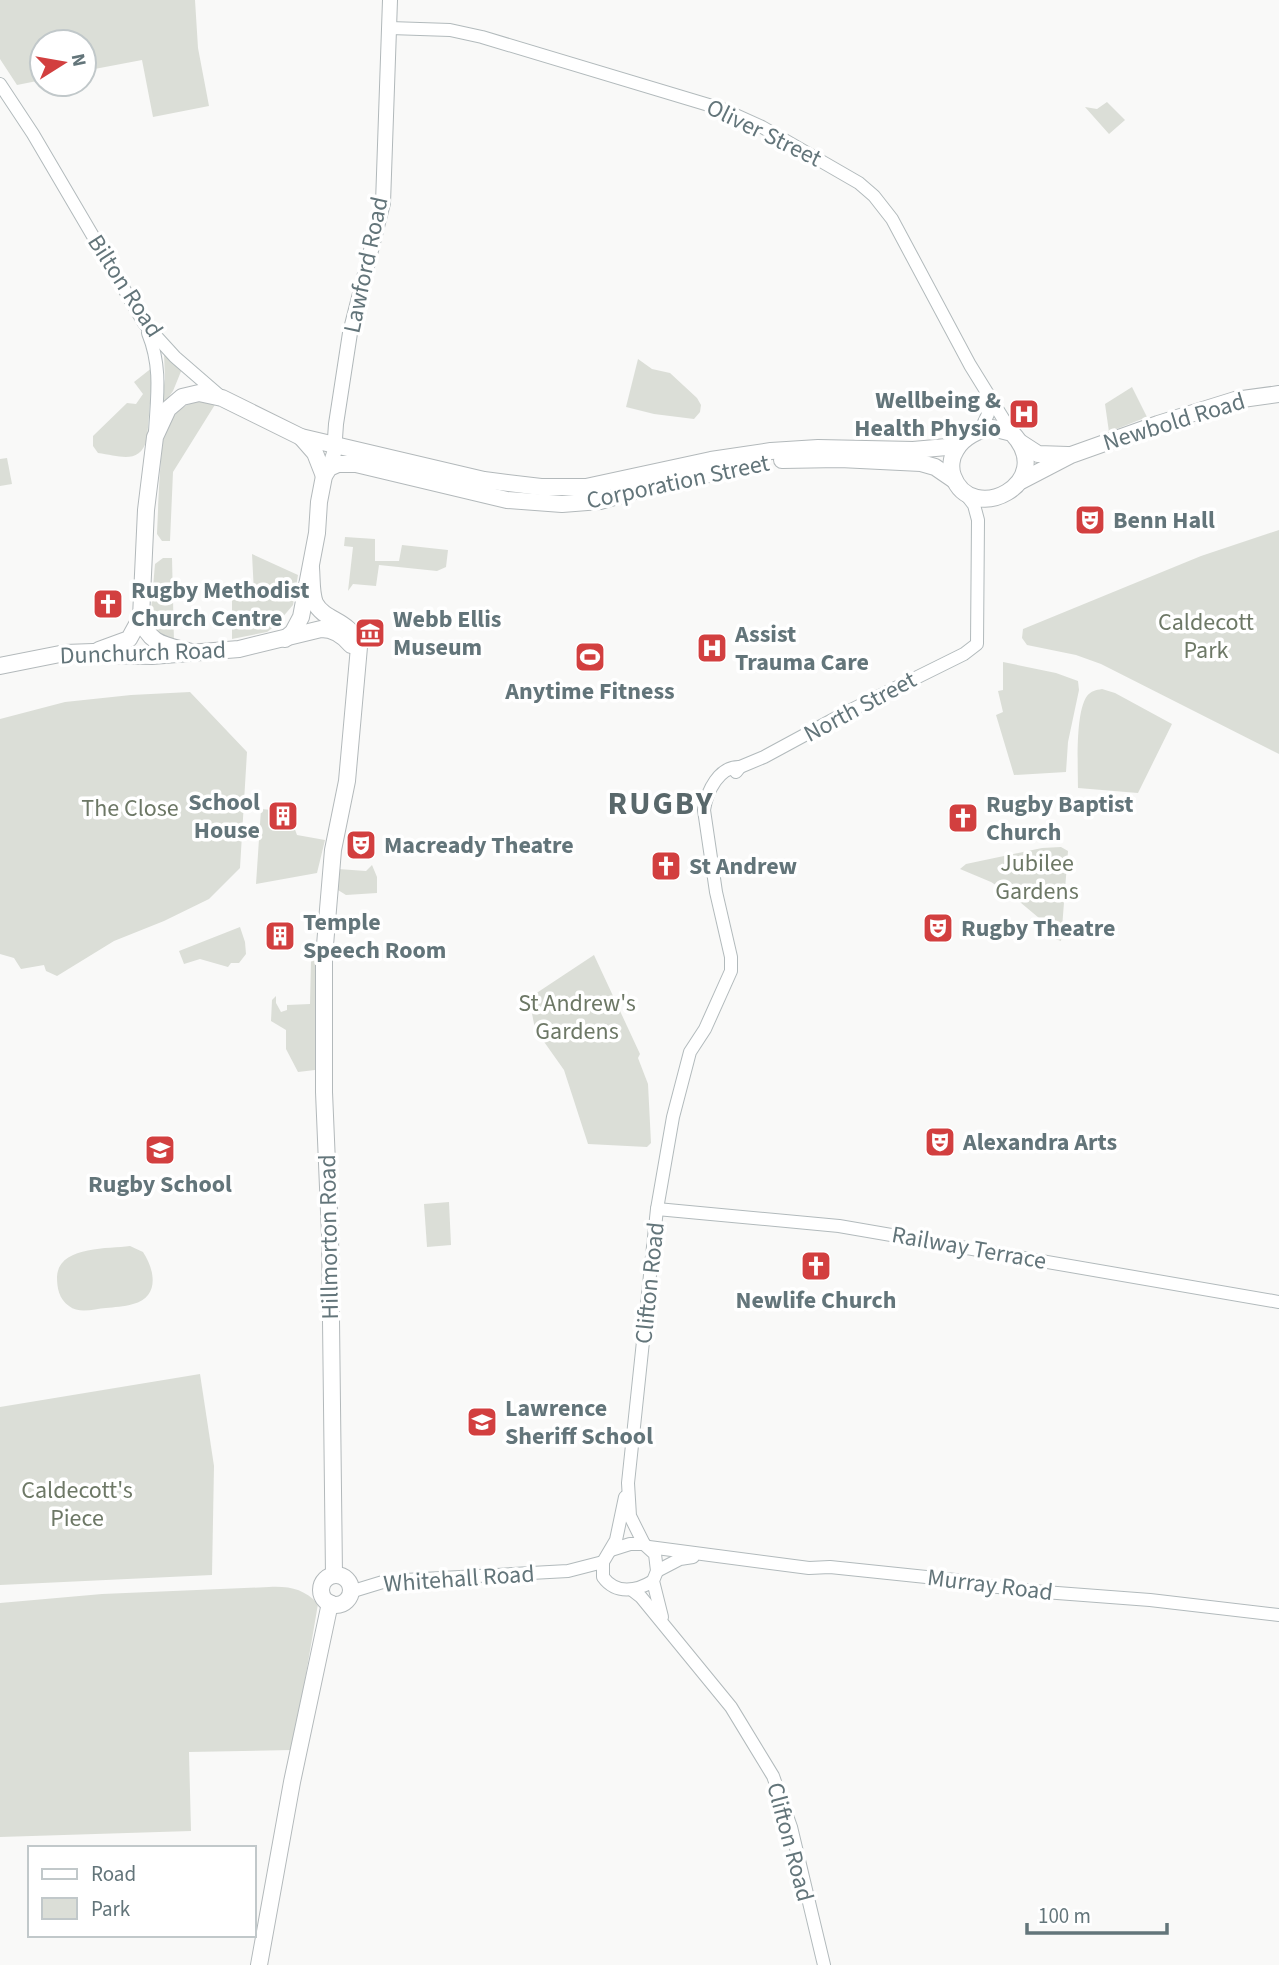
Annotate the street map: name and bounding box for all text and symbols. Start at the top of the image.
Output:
north arrow [28,28,98,98]
text: N [64,51,93,69]
street label: Oliver Street [700,90,828,176]
street label: Lawford Road [334,194,398,336]
street label: Bilton Road [79,228,171,344]
place label: Wellbeing & Health Physio [854,383,1001,446]
street label: Newbold Road [1099,384,1249,460]
hospital icon: Wellbeing & Health Physio [1007,397,1041,431]
street label: Corporation Street [583,446,773,518]
theatre icon: Benn Hall [1073,503,1107,537]
place label: Benn Hall [1113,503,1215,538]
place label: Rugby Methodist Church Centre [131,573,309,636]
church icon: Rugby Methodist Church Centre [91,587,125,621]
place label: Webb Ellis Museum [393,602,501,665]
park label: Caldecott Park [1158,605,1254,668]
museum icon: Webb Ellis Museum [353,616,387,650]
place label: Assist Trauma Care [734,617,869,680]
hospital icon: Assist Trauma Care [695,631,729,665]
street label: Dunchurch Road [59,633,227,673]
sports icon: Anytime Fitness [573,640,607,674]
street label: North Street [797,663,923,751]
place label: Anytime Fitness [504,674,675,709]
district label: RUGBY [608,781,714,827]
place label: School House [188,785,260,848]
place label: Rugby Baptist Church [986,787,1133,850]
park label: The Close [81,791,179,826]
building icon: School House [266,799,300,833]
church icon: Rugby Baptist Church [946,801,980,835]
theatre icon: Macready Theatre [344,828,378,862]
place label: Macready Theatre [384,828,574,863]
park label: Jubilee Gardens [995,846,1079,909]
church icon: St Andrew [649,849,683,883]
place label: St Andrew [689,849,797,884]
place label: Temple Speech Room [303,905,446,968]
theatre icon: Rugby Theatre [921,911,955,945]
place label: Rugby Theatre [961,911,1115,946]
building icon: Temple Speech Room [263,919,297,953]
park label: St Andrew's Gardens [518,986,636,1049]
theatre icon: Alexandra Arts [923,1125,957,1159]
place label: Alexandra Arts [962,1125,1117,1160]
school or university icon: Rugby School [143,1133,177,1167]
street label: Hillmorton Road [310,1154,348,1320]
place label: Rugby School [88,1167,232,1202]
street label: Railway Terrace [889,1217,1049,1279]
street label: Clifton Road [626,1220,674,1346]
church icon: Newlife Church [799,1249,833,1283]
place label: Newlife Church [735,1283,897,1318]
place label: Lawrence Sheriff School [505,1391,653,1454]
school or university icon: Lawrence Sheriff School [465,1405,499,1439]
park label: Caldecott's Piece [21,1473,133,1536]
street label: Whitehall Road [382,1556,536,1602]
street label: Murray Road [925,1560,1055,1610]
street label: Clifton Road [757,1778,823,1906]
legend [28,1846,256,1937]
text: Road [91,1859,136,1889]
scale bar [1027,1892,1167,1936]
text: Park [91,1894,131,1924]
text: 100 m [1038,1901,1091,1931]

